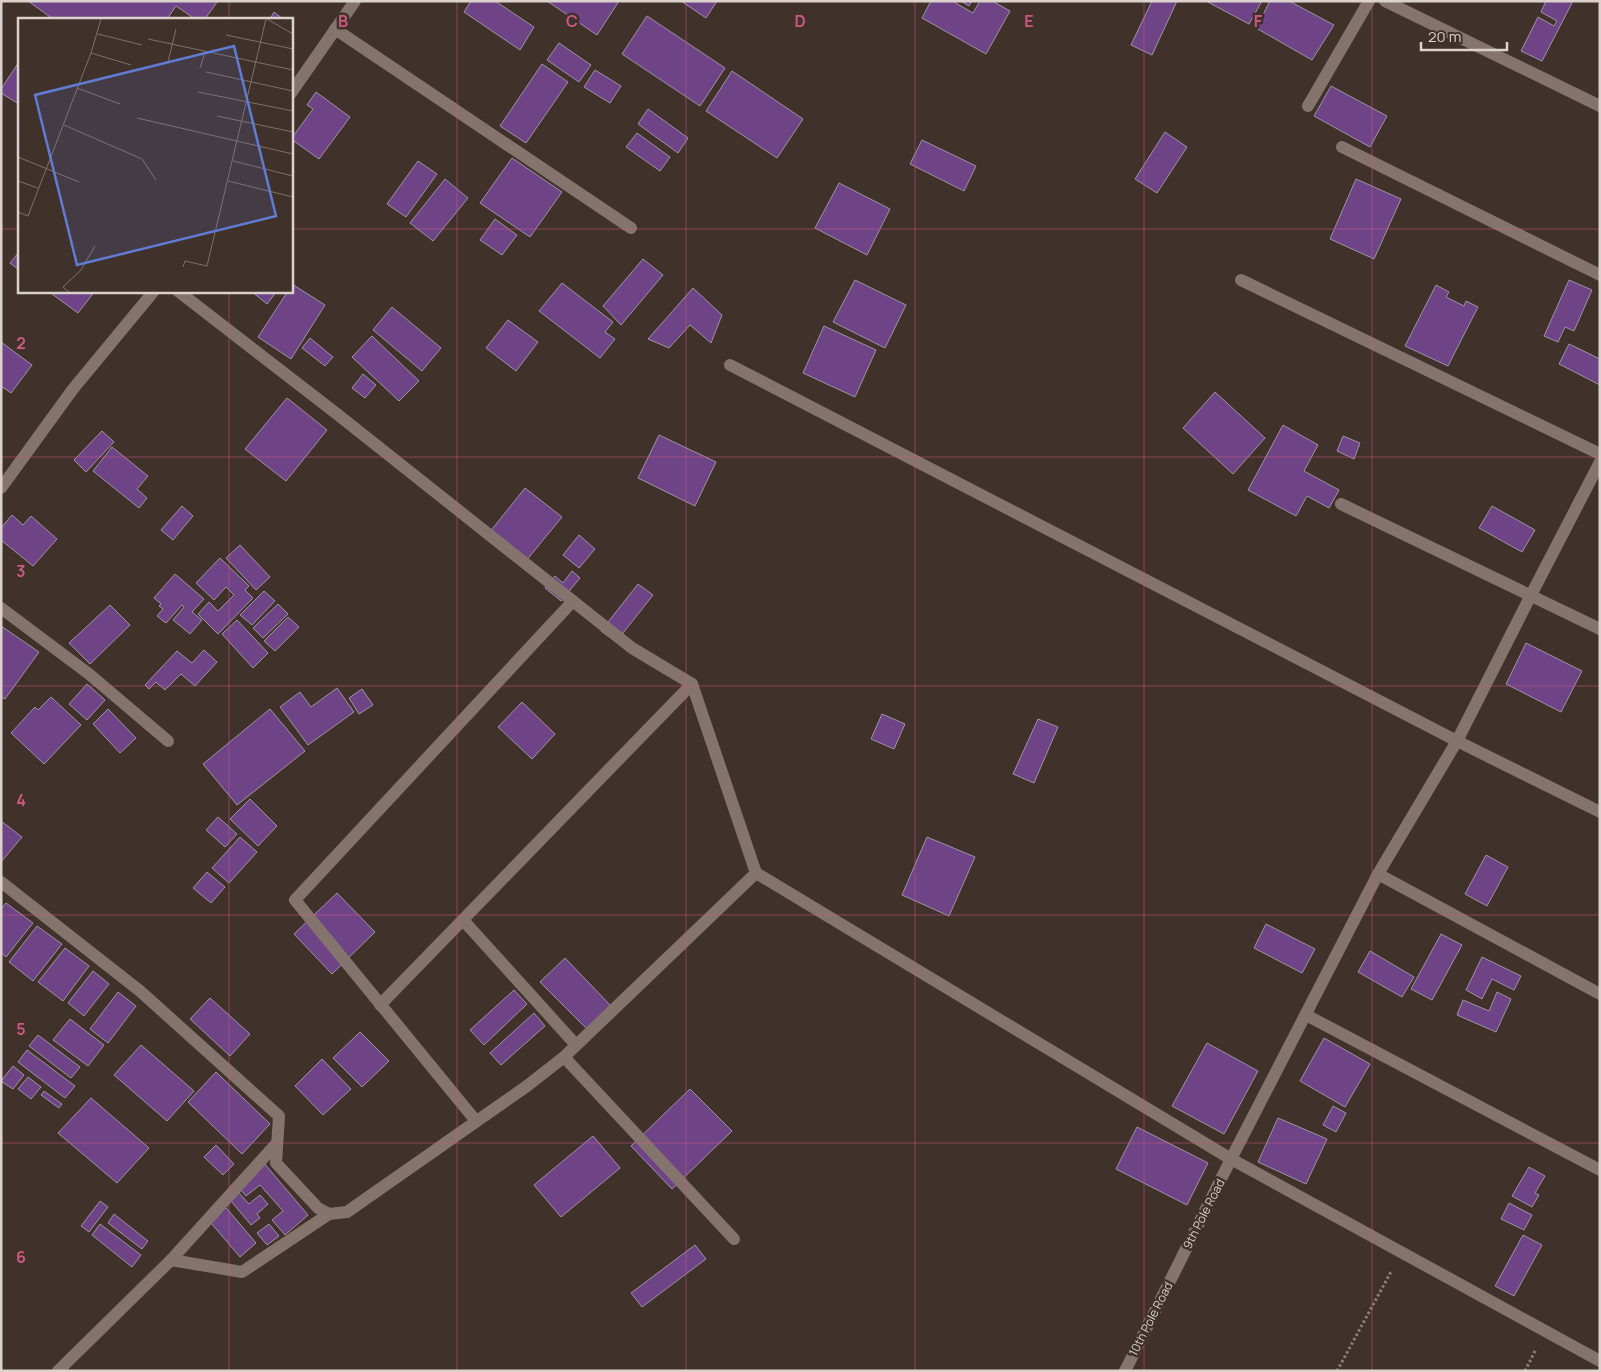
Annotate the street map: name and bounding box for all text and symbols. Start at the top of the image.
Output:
text: B [338,10,348,32]
text: C [566,10,578,32]
text: D [794,10,806,32]
text: E [1024,10,1034,32]
text: F [1254,10,1263,32]
inset map [18,18,292,292]
scale bar [1421,20,1507,52]
text: 20 m [1428,26,1461,47]
text: 2 [16,332,26,354]
text: 3 [16,560,26,582]
text: 4 [16,789,26,811]
text: 5 [16,1018,26,1040]
street label: 9th Pole Road [1179,1176,1229,1252]
text: 6 [16,1246,26,1268]
street label: 10th Pole Road [1125,1279,1177,1359]

